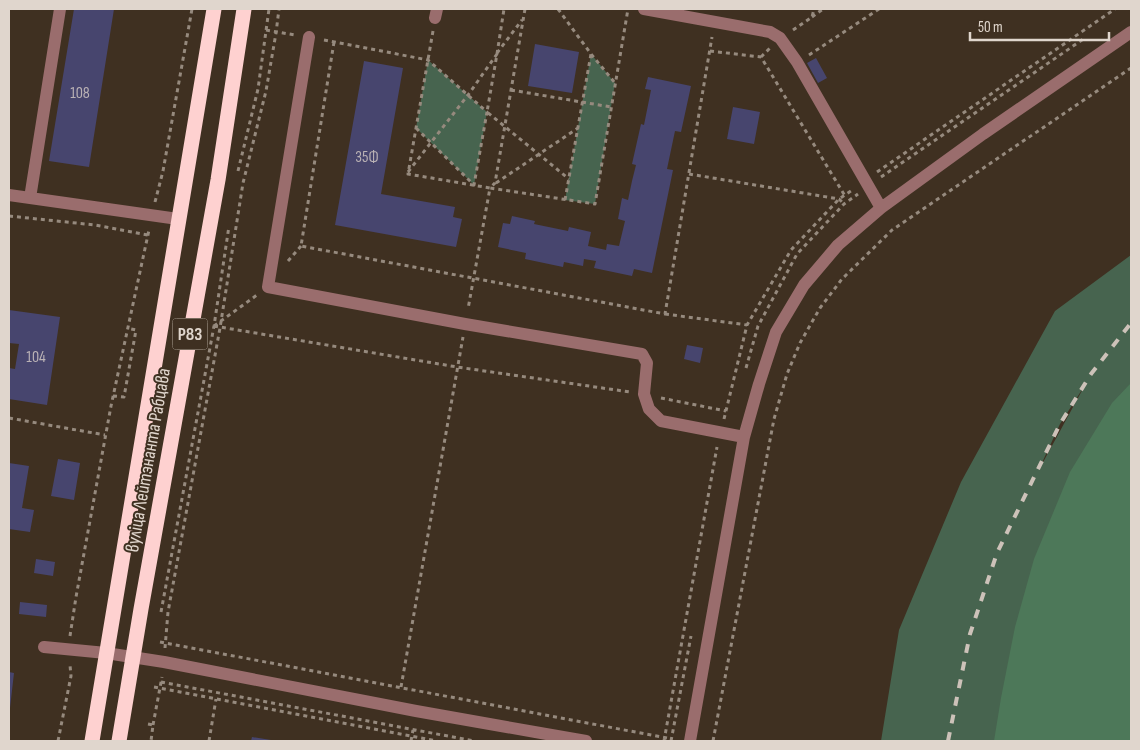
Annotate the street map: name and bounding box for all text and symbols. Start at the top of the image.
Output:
scale bar [970,10,1109,42]
text: 50 m [978,18,1003,37]
house number: 108 [70,84,90,103]
house number: 35Ф [355,148,379,167]
road number: Р83 [172,318,208,349]
house number: 104 [26,348,46,367]
street label: вуліца Лейтэнанта Рабцава [121,366,176,554]

